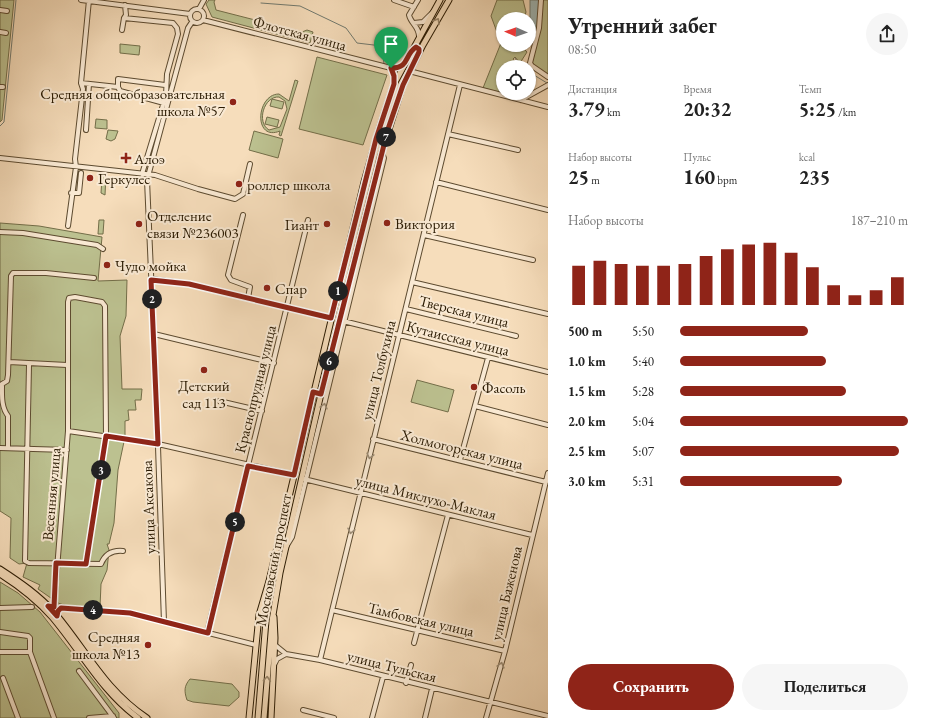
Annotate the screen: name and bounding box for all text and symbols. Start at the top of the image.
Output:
street label: Флотская улица [251,11,349,55]
text: Утренний забег [568,11,717,40]
north arrow [496,12,536,52]
map controls [496,12,536,100]
button: share [866,13,908,55]
one-way arrow [432,17,439,25]
pin [374,27,408,68]
icon: arrive [380,33,402,55]
text: 08:50 [568,41,596,58]
button: locate [496,60,536,100]
text: Дистанция [568,82,617,96]
text: Время [683,82,712,96]
text: Темп [799,82,822,96]
place label: Средняя общеобразовательная школа №57 [40,84,226,120]
text: 3.79 [568,96,605,122]
text: 20:32 [683,96,731,122]
text: 5:25 [799,96,836,122]
marker: Средняя общеобразовательная школа №57 [228,97,238,107]
text: km [605,105,621,119]
text: /km [836,105,856,119]
pin: 7 [376,127,396,147]
text: 7 [383,130,389,144]
place label: Алоэ [133,149,165,168]
text: Набор высоты [568,150,632,164]
text: Пульс [683,150,711,164]
text: kcal [799,150,815,164]
marker: Алоэ [121,153,131,163]
text: 25 [568,164,589,190]
text: 160 [683,164,715,190]
text: 235 [799,164,830,190]
place label: Геркулес [98,169,150,188]
marker: Геркулес [85,173,95,183]
text: m [589,173,600,187]
text: bpm [715,173,737,187]
place label: роллер школа [247,175,330,194]
marker: роллер школа [234,179,244,189]
place label: Отделение связи №236003 [147,206,239,242]
text: Набор высоты [568,212,644,229]
text: 187–210 m [851,212,908,229]
place label: Виктория [395,214,455,233]
place label: Гиант [285,215,319,234]
marker: Виктория [382,218,392,228]
marker: Отделение связи №236003 [134,219,144,229]
marker: Гиант [322,219,332,229]
place label: Чудо мойка [115,256,186,275]
marker: Чудо мойка [102,260,112,270]
place label: Спар [275,279,307,298]
pin: 1 [328,281,348,301]
marker: Спар [262,283,272,293]
text: 1 [335,284,341,298]
pin: 2 [142,289,162,309]
street label: Тверская улица [417,291,511,331]
text: 2 [149,292,155,306]
street label: Кутаисская улица [405,316,511,360]
street label: улица Толбухина [356,318,400,422]
street label: Краснопрудная улица [230,323,280,455]
text: 500 m [568,323,602,340]
text: 5:50 [632,323,654,340]
pin: 6 [319,351,339,371]
text: 1.0 km [568,353,606,370]
text: 5:40 [632,353,654,370]
text: 6 [326,354,332,368]
marker: Детский сад 113 [199,365,209,375]
place label: Детский сад 113 [178,376,230,412]
place label: Фасоль [482,378,526,397]
marker: Фасоль [469,382,479,392]
text: 1.5 km [568,383,606,400]
text: 5:28 [632,383,654,400]
one-way arrow [319,403,327,410]
text: 2.0 km [568,413,606,430]
text: 5:04 [632,413,654,430]
street label: Холмогорская улица [398,424,525,473]
text: 2.5 km [568,443,606,460]
text: 5:07 [632,443,654,460]
street label: Весенняя улица [37,447,65,541]
one-way arrow [366,452,374,459]
pin: 3 [91,460,111,480]
street label: улица Аксакова [137,460,159,554]
text: 3 [98,463,104,477]
street label: улица Миклухо-Маклая [354,470,499,524]
text: 3.0 km [568,473,606,490]
text: 5:31 [632,473,654,490]
street label: Московский проспект [251,492,295,628]
pin: 5 [225,512,245,532]
text: 5 [232,515,238,529]
one-way arrow [348,528,356,534]
street label: улица Баженова [486,544,526,642]
street label: Тамбовская улица [366,598,476,640]
pin: 4 [83,600,103,620]
text: 4 [90,603,96,617]
place label: Средняя школа №13 [72,627,140,663]
marker: Средняя школа №13 [143,640,153,650]
street label: улица Тульская [345,646,439,686]
one-way arrow [496,662,505,669]
button: Сохранить [568,664,734,710]
button: Поделиться [742,664,908,710]
one-way arrow [262,676,271,682]

